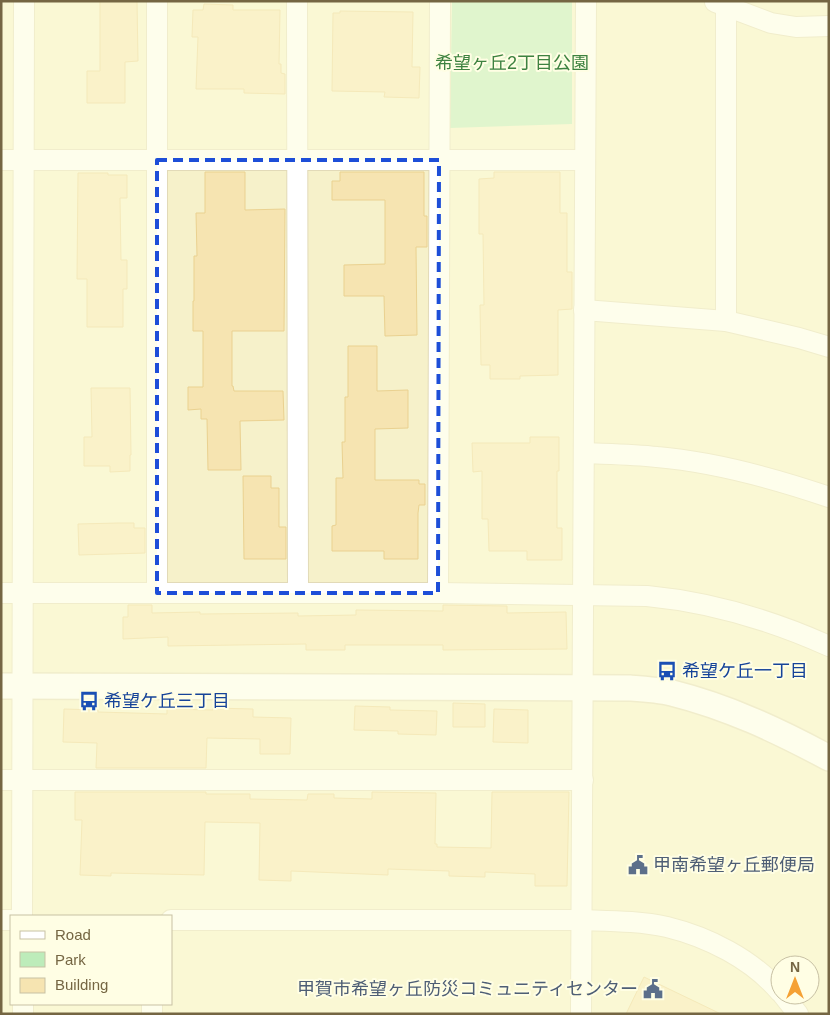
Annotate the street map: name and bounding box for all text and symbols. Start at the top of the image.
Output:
park label: 希望ヶ丘2丁目公園 [435,53,589,73]
bus stop icon: 希望ケ丘一丁目 [656,660,678,682]
place label: 希望ケ丘一丁目 [682,661,808,681]
bus stop icon: 希望ケ丘三丁目 [78,690,100,712]
place label: 希望ケ丘三丁目 [104,691,230,711]
public building icon: 甲南希望ヶ丘郵便局 [627,854,649,876]
place label: 甲南希望ヶ丘郵便局 [653,855,815,875]
legend [10,915,172,1005]
text: Road [55,926,91,943]
text: Park [55,951,86,968]
north arrow [770,955,820,1005]
text: N [790,959,800,975]
text: Building [55,976,108,993]
public building icon: 甲賀市希望ヶ丘防災コミュニティセンター [642,978,664,1000]
place label: 甲賀市希望ヶ丘防災コミュニティセンター [297,979,638,999]

